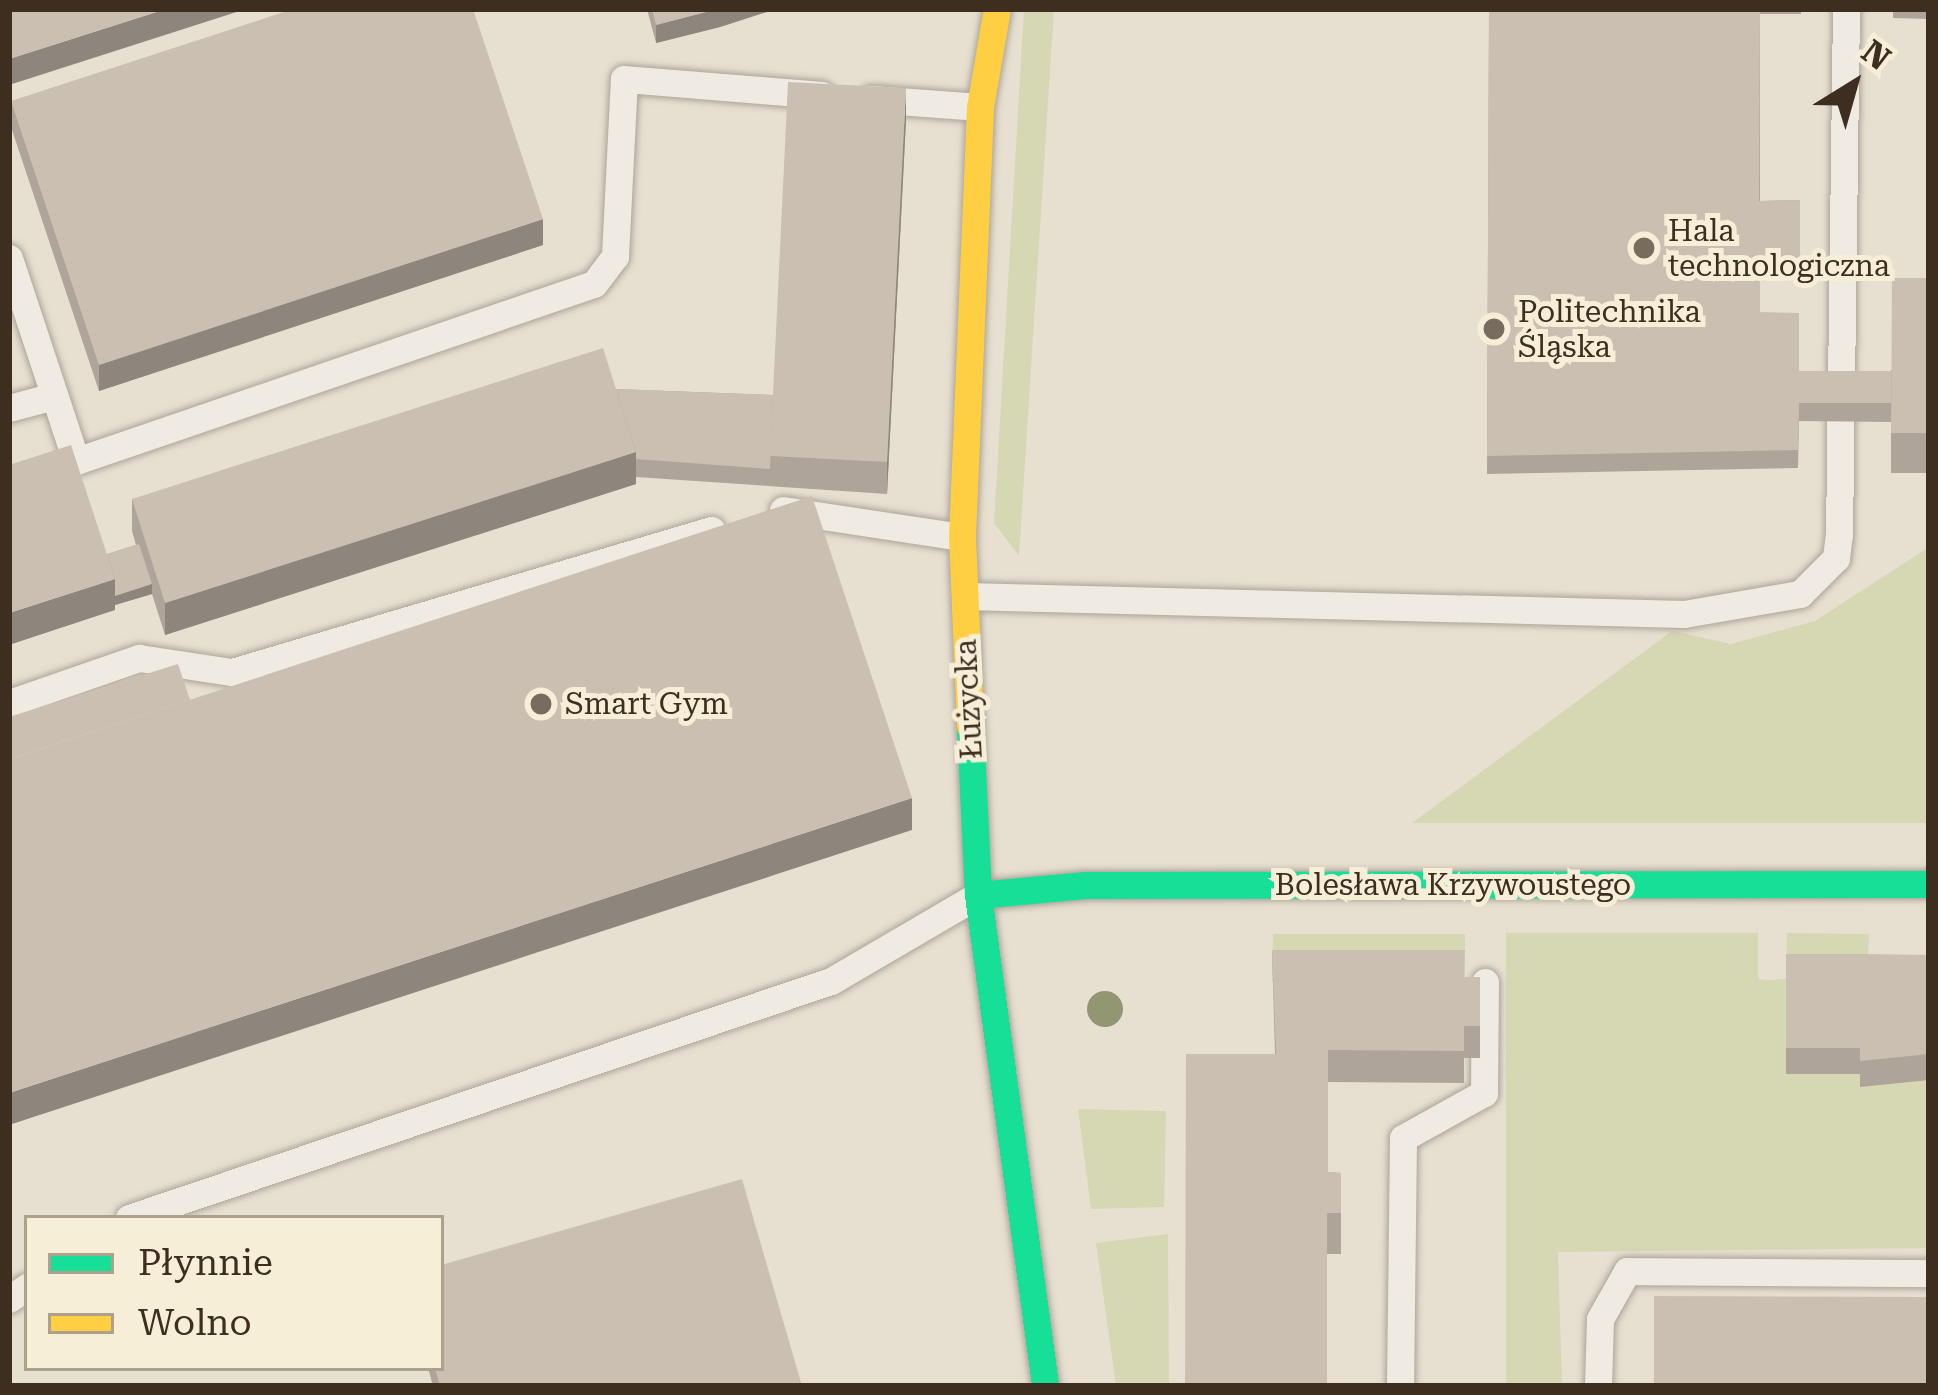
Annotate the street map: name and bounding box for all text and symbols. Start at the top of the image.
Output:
north arrow [1794,24,1914,144]
text: N [1854,32,1898,78]
place label: Hala technologiczna [1668,213,1890,284]
marker: Hala technologiczna [1631,235,1657,261]
place label: Politechnika Śląska [1518,294,1701,364]
marker: Politechnika Śląska [1481,316,1507,342]
street label: Łużycka [948,638,990,760]
place label: Smart Gym [565,686,728,722]
marker: Smart Gym [528,691,554,717]
street label: Bolesława Krzywoustego [1275,867,1631,903]
legend [24,1215,444,1371]
text: Płynnie [138,1242,273,1284]
text: Wolno [138,1302,252,1344]

